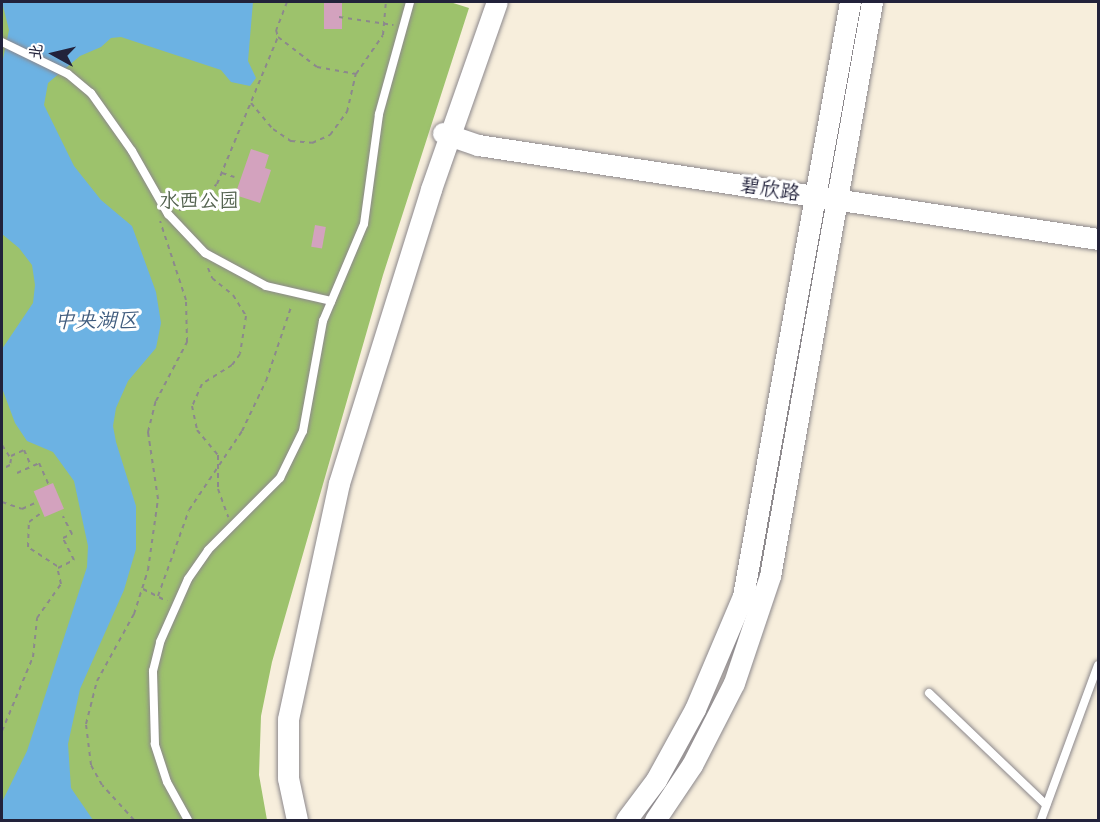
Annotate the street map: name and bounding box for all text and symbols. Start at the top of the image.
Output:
north arrow [24,24,84,84]
text: 北 [24,42,48,61]
street label: 碧欣路 [738,173,802,207]
park label: 水西公园 [159,189,239,213]
water label: 中央湖区 [54,308,138,334]

